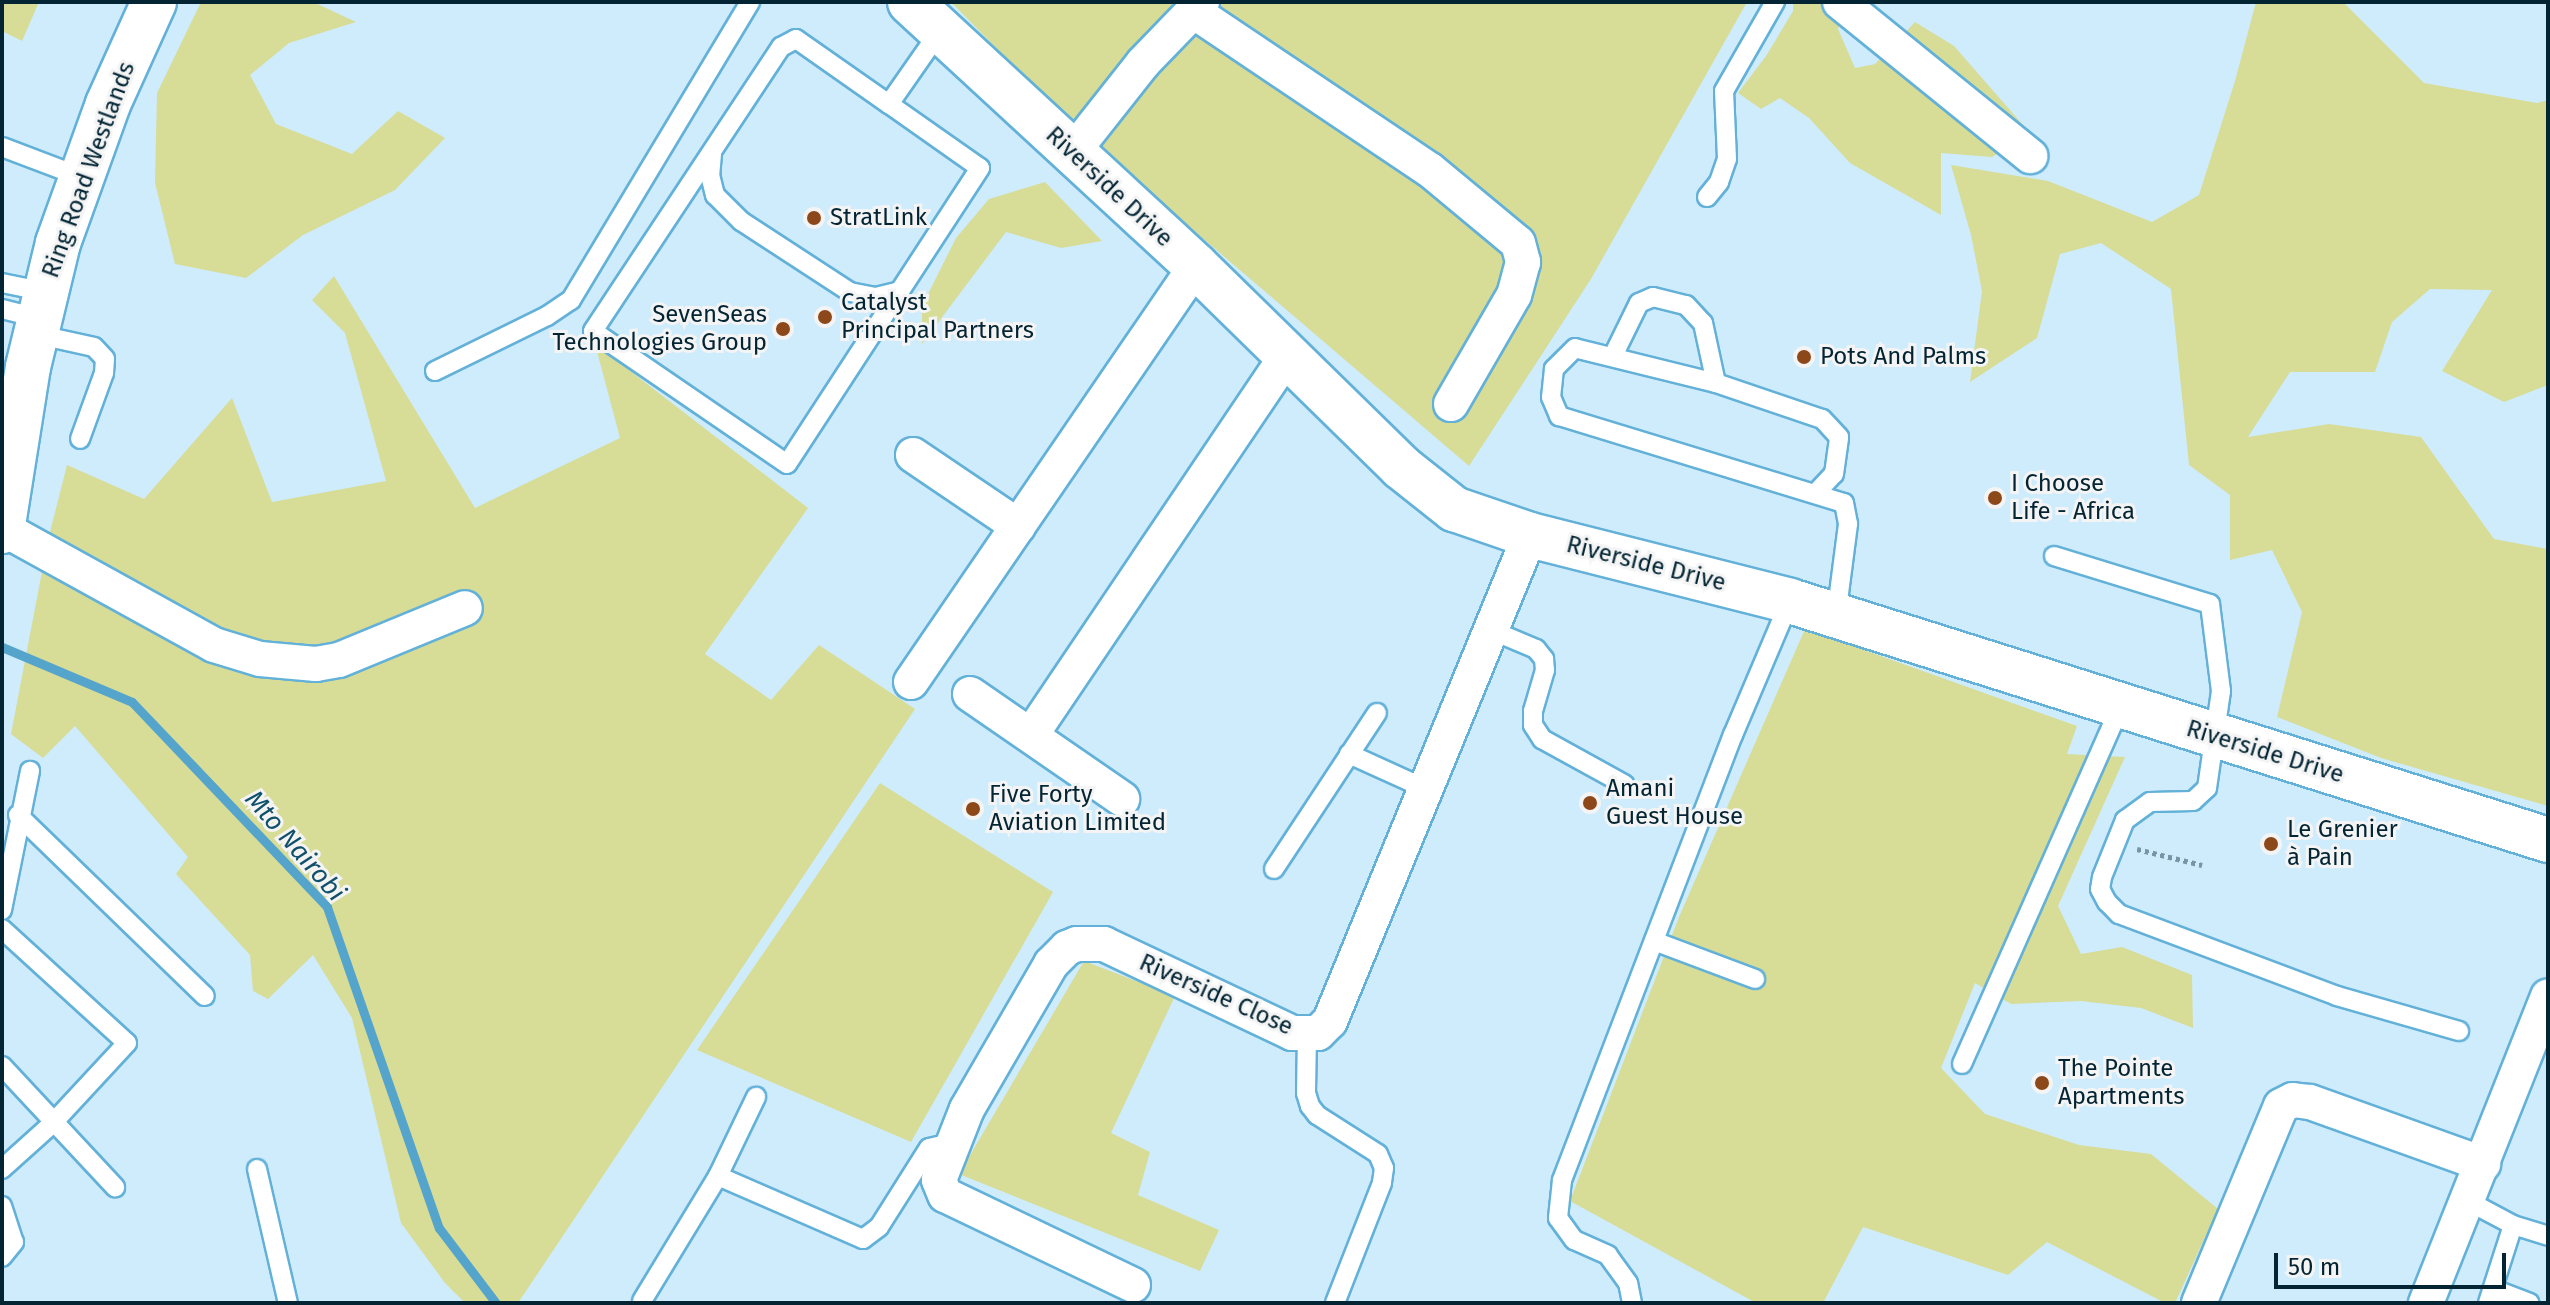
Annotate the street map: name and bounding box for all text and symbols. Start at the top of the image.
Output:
street label: Ring Road Westlands [37,58,141,282]
street label: Riverside Drive [1040,121,1178,253]
place label: StratLink [830,204,927,232]
marker: StratLink [805,209,823,227]
place label: Catalyst Principal Partners [841,289,1034,345]
place label: SevenSeas Technologies Group [552,301,767,357]
marker: Catalyst Principal Partners [816,308,834,326]
marker: SevenSeas Technologies Group [774,320,792,338]
place label: Pots And Palms [1820,343,1986,371]
marker: Pots And Palms [1795,348,1813,366]
place label: I Choose Life - Africa [2011,470,2135,526]
marker: I Choose Life - Africa [1986,489,2004,507]
street label: Riverside Drive [1563,530,1729,598]
street label: Riverside Drive [2183,714,2347,790]
place label: Amani Guest House [1606,775,1743,831]
place label: Five Forty Aviation Limited [989,781,1166,837]
water label: Mto Nairobi [238,784,352,908]
marker: Amani Guest House [1581,794,1599,812]
marker: Five Forty Aviation Limited [964,800,982,818]
place label: Le Grenier à Pain [2287,816,2398,872]
marker: Le Grenier à Pain [2262,835,2280,853]
street label: Riverside Close [1135,948,1297,1042]
place label: The Pointe Apartments [2058,1055,2184,1111]
marker: The Pointe Apartments [2033,1074,2051,1092]
scale bar [2278,1237,2510,1287]
text: 50 m [2288,1253,2340,1281]

